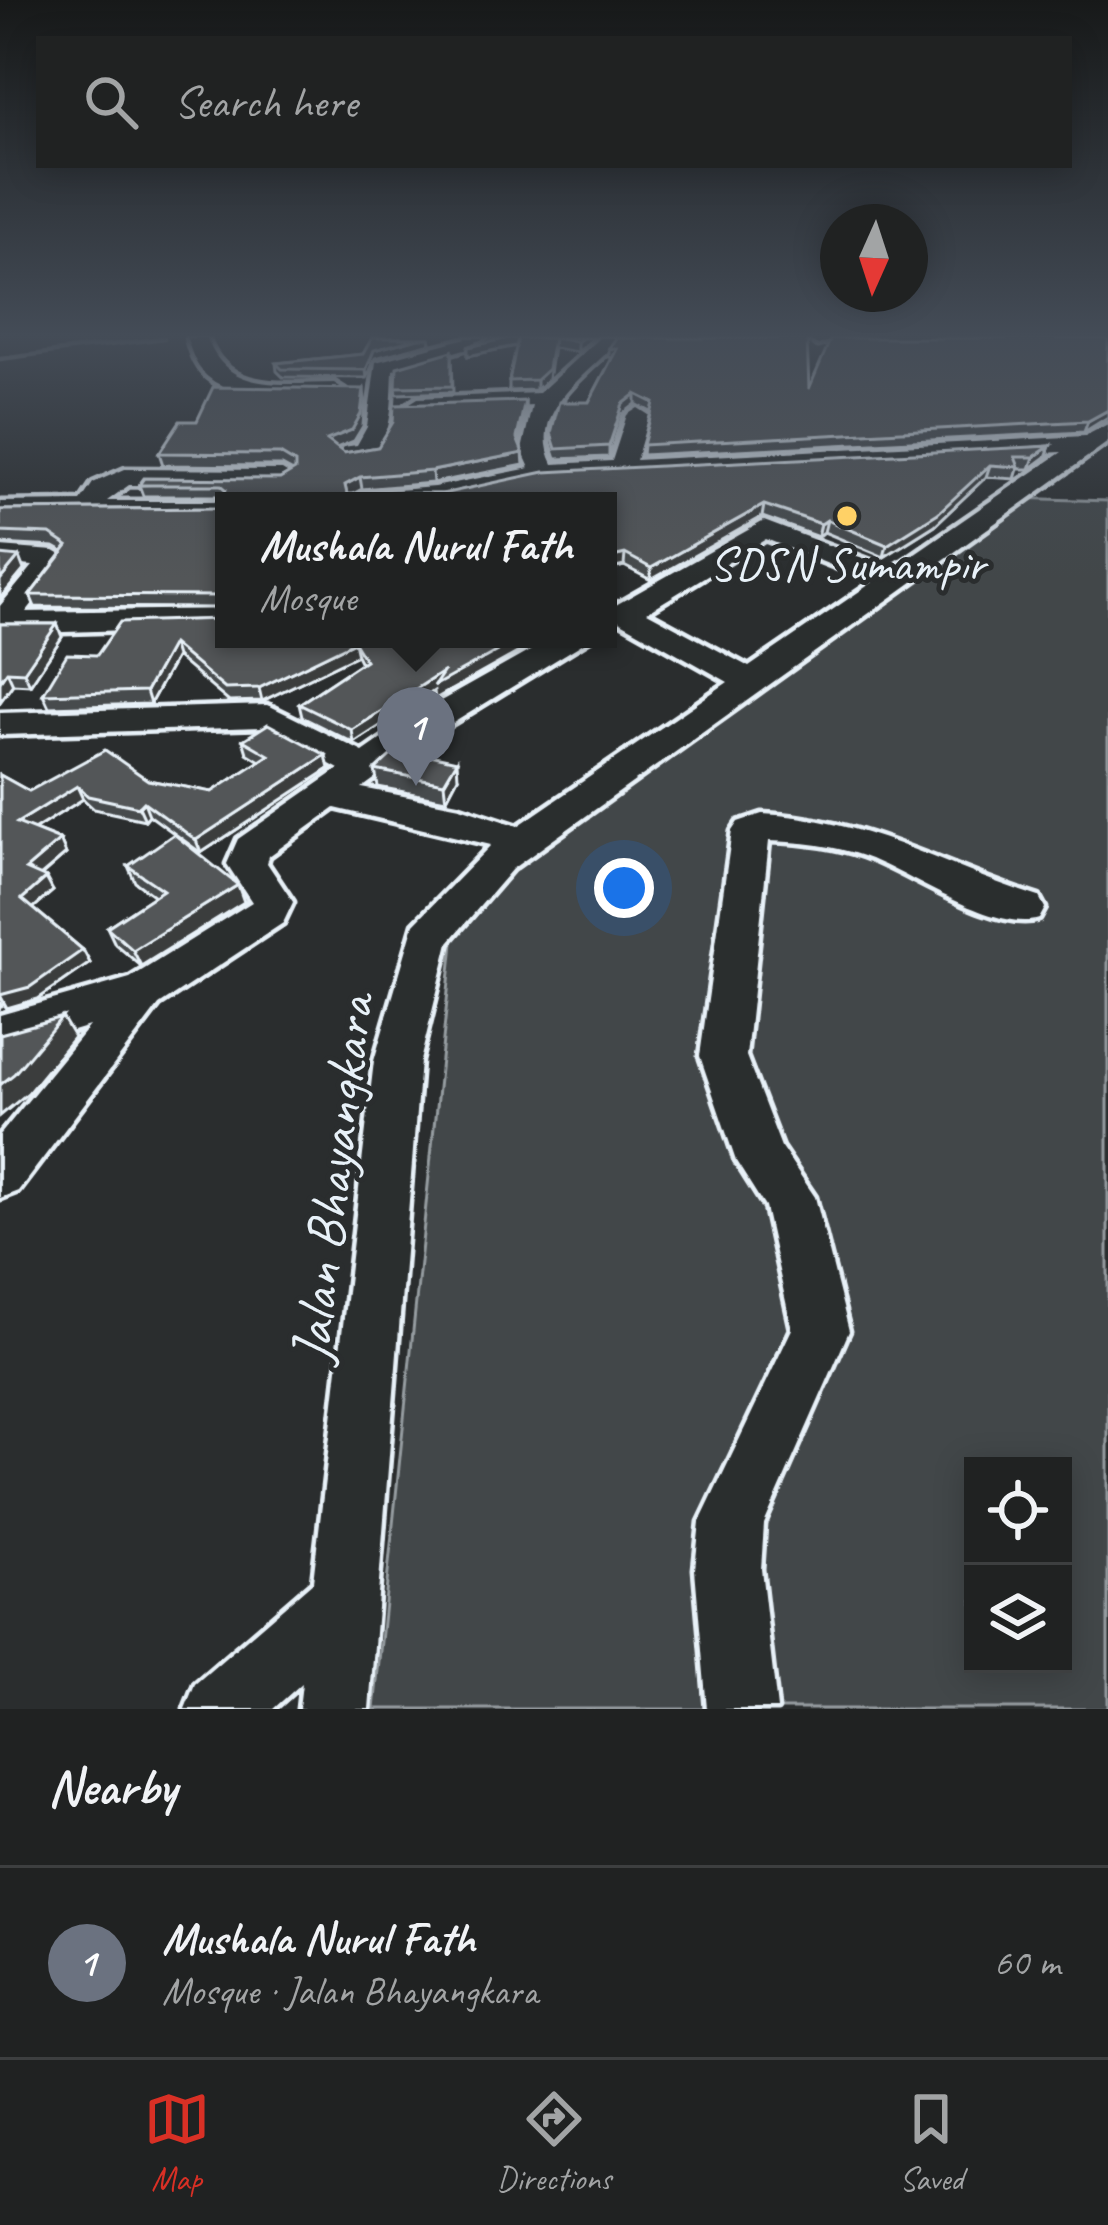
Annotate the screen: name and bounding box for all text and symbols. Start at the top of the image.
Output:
search box [36,36,1072,168]
icon: search [78,69,144,135]
text: Search here [174,74,357,131]
north arrow [820,204,928,312]
popup [215,492,617,648]
marker: SDSN Sumampir [834,503,860,529]
text: Mushala Nurul Fath [259,517,573,574]
place label: SDSN Sumampir [709,534,989,594]
text: Mosque [259,574,356,623]
pin: 1 [377,687,455,786]
your location [594,858,654,918]
street label: Jalan Bhayangkara [273,987,391,1370]
map controls [964,1457,1072,1673]
button: locate [964,1457,1072,1565]
button: layers [964,1565,1072,1673]
text: Nearby [48,1755,176,1819]
text: Mushala Nurul Fath [162,1910,475,1967]
text: 1 [78,1938,96,1987]
text: 60 m [994,1938,1060,1987]
text: Mosque · Jalan Bhayangkara [162,1967,538,2016]
tab: Map [144,2086,210,2200]
tab: Directions [497,2086,611,2200]
tab: Saved [898,2086,964,2200]

